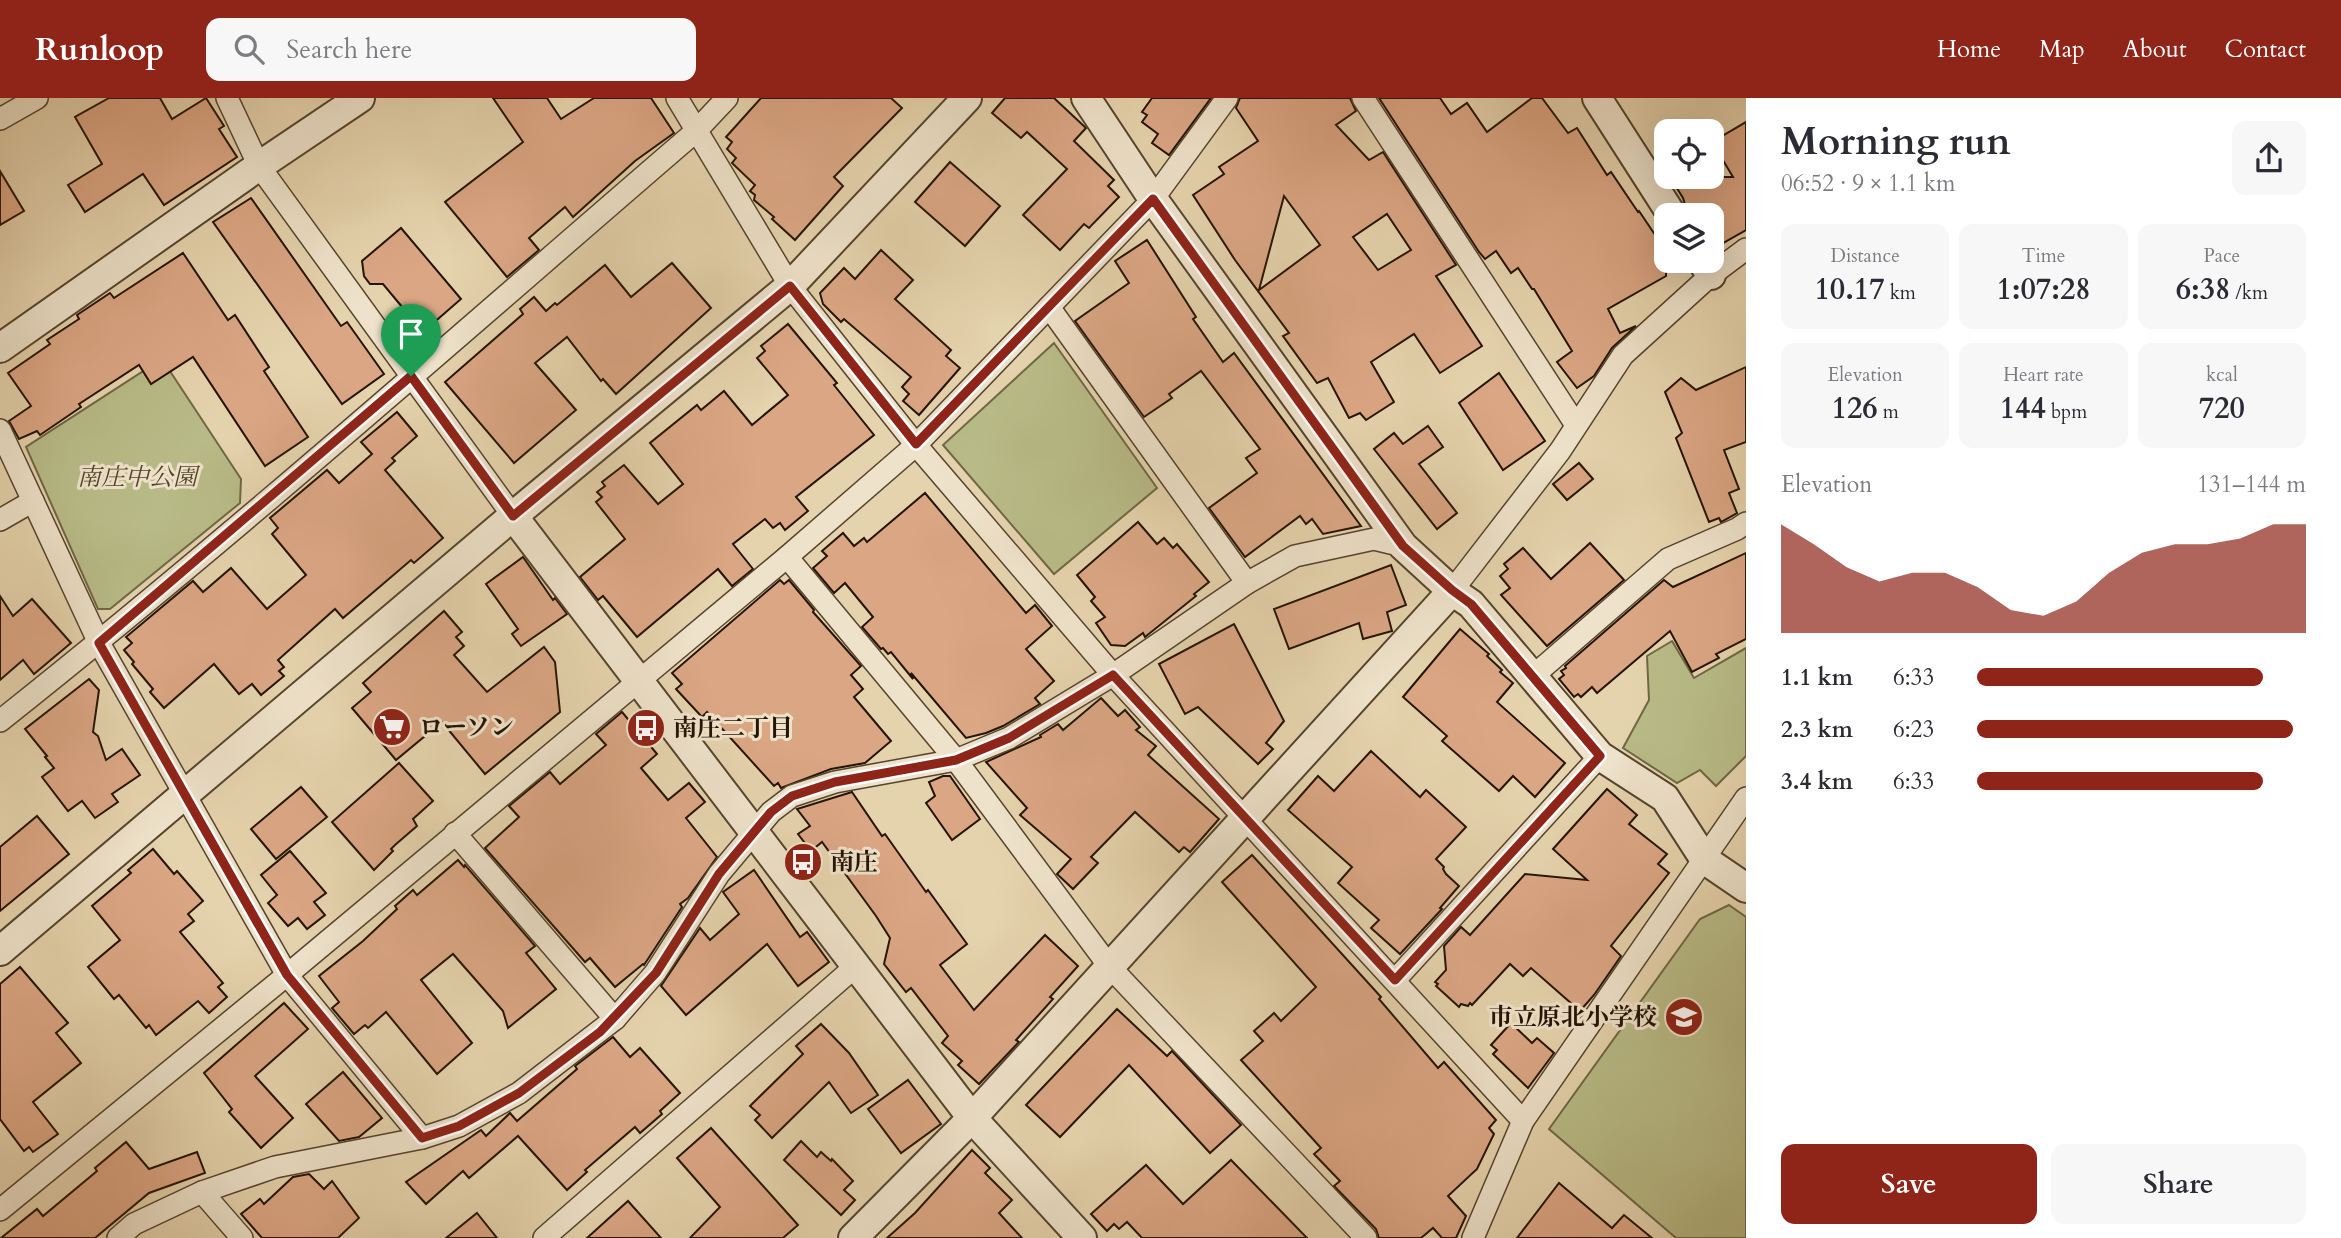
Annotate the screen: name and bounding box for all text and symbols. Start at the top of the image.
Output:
search box [206,18,696,81]
text: Runloop [35,27,164,72]
icon: search [230,30,268,68]
text: Search here [286,32,412,67]
text: Home [1937,33,2001,66]
text: Map [2039,33,2085,66]
text: About [2123,33,2187,66]
text: Contact [2225,33,2306,66]
text: Morning run [1781,116,2011,168]
map controls [1654,119,1724,273]
button: locate [1654,119,1724,189]
button: share [2232,121,2306,195]
text: 06:52 · 9 × 1.1 km [1781,168,1955,199]
button: layers [1654,203,1724,273]
text: Distance [1830,243,1900,269]
text: Time [2022,243,2065,269]
text: Pace [2203,243,2240,269]
text: 10.17 [1814,269,1885,310]
text: 1:07:28 [1996,269,2091,310]
text: 6:38 [2176,269,2230,310]
text: km [1885,280,1916,306]
text: /km [2230,280,2268,306]
pin [381,304,441,376]
icon: arrive [392,315,430,353]
text: Elevation [1827,362,1903,388]
text: Heart rate [2003,362,2084,388]
text: kcal [2206,362,2238,388]
text: 126 [1832,388,1878,429]
text: 144 [2000,388,2046,429]
text: 720 [2199,388,2245,429]
text: m [1878,399,1899,425]
text: bpm [2046,399,2087,425]
park label: 南庄中公園 [77,461,201,494]
text: Elevation [1781,469,1872,500]
text: 131–144 m [2197,469,2306,500]
text: 1.1 km [1781,662,1853,693]
text: 6:33 [1893,662,1934,693]
supermarket icon: ローソン [371,706,413,748]
bus stop icon: 南庄二丁目 [625,707,667,749]
place label: ローソン [419,711,514,744]
place label: 南庄二丁目 [673,712,793,745]
text: 2.3 km [1781,714,1853,745]
text: 6:23 [1893,714,1934,745]
text: 3.4 km [1781,766,1853,797]
text: 6:33 [1893,766,1934,797]
bus stop icon: 南庄 [782,841,824,883]
place label: 南庄 [830,846,878,879]
school or university icon: 市立原北小学校 [1663,996,1705,1038]
place label: 市立原北小学校 [1489,1001,1657,1034]
button: Save [1781,1144,2037,1224]
button: Share [2051,1144,2306,1224]

